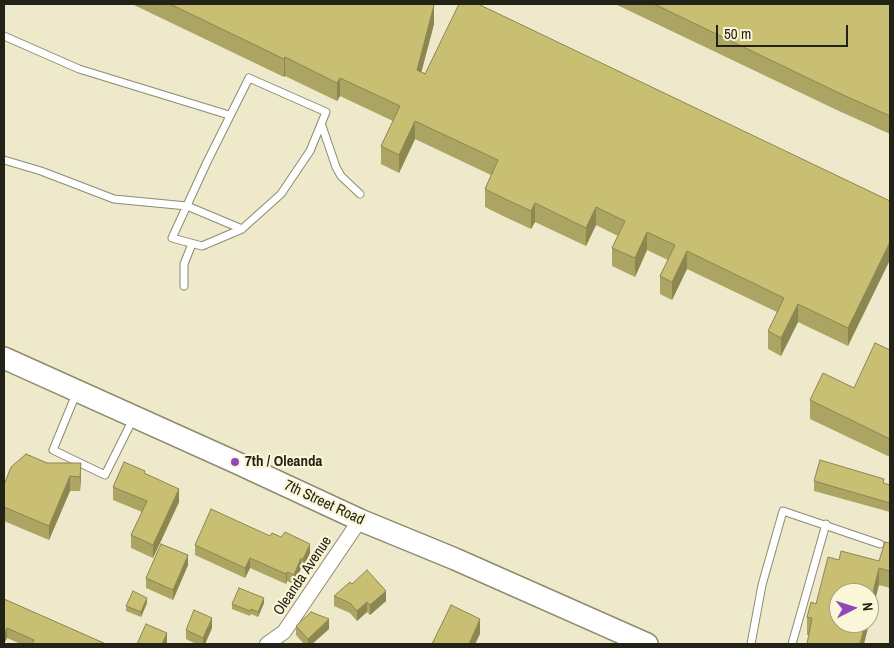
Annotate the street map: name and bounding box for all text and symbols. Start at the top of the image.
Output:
scale bar [719,15,852,47]
text: 50 m [724,23,751,44]
place label: 7th / Oleanda [245,453,322,471]
marker: 7th / Oleanda [229,456,241,468]
street label: 7th Street Road [281,477,367,529]
street label: Oleanda Avenue [270,533,336,619]
north arrow [829,583,879,633]
text: N [859,602,877,612]

